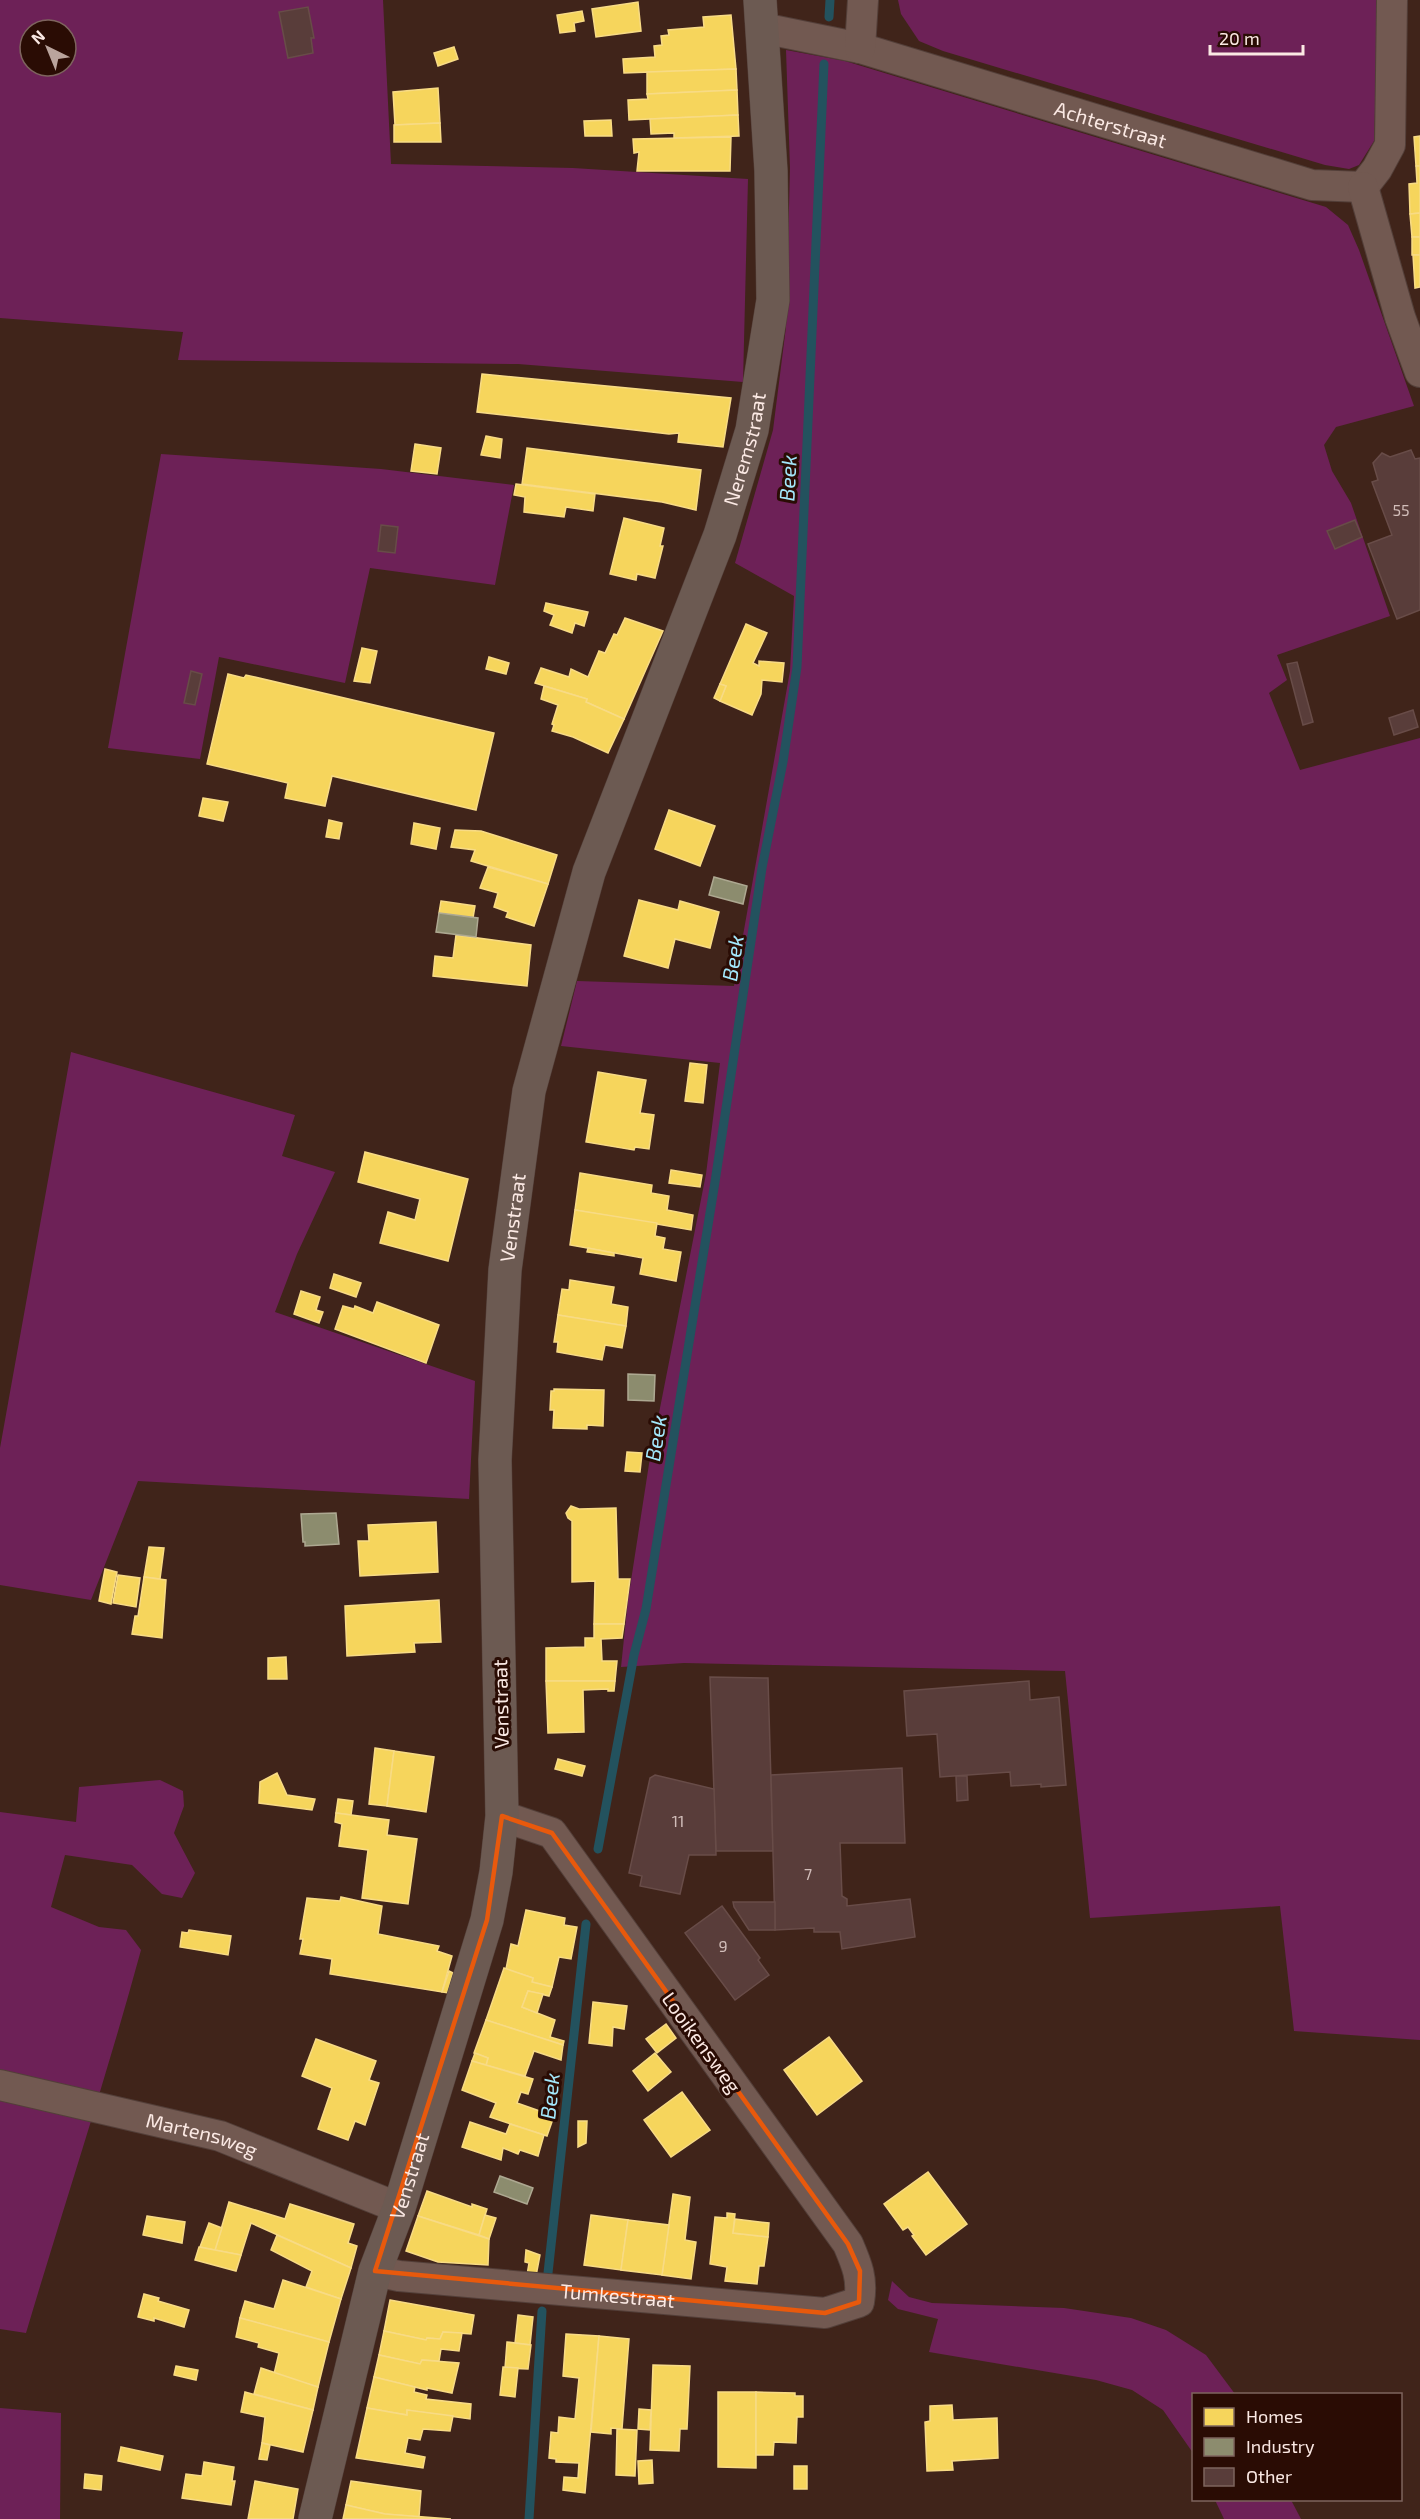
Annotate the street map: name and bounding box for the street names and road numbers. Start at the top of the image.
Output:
street label: Achterstraat [1052,96,1170,152]
street label: Neremstraat [718,390,770,508]
street label: Venstraat [494,1171,530,1263]
street label: Venstraat [487,1659,513,1749]
street label: Looikensweg [657,1987,747,2097]
street label: Martensweg [144,2107,261,2162]
street label: Venstraat [384,2130,433,2223]
street label: Tumkestraat [559,2278,676,2312]

